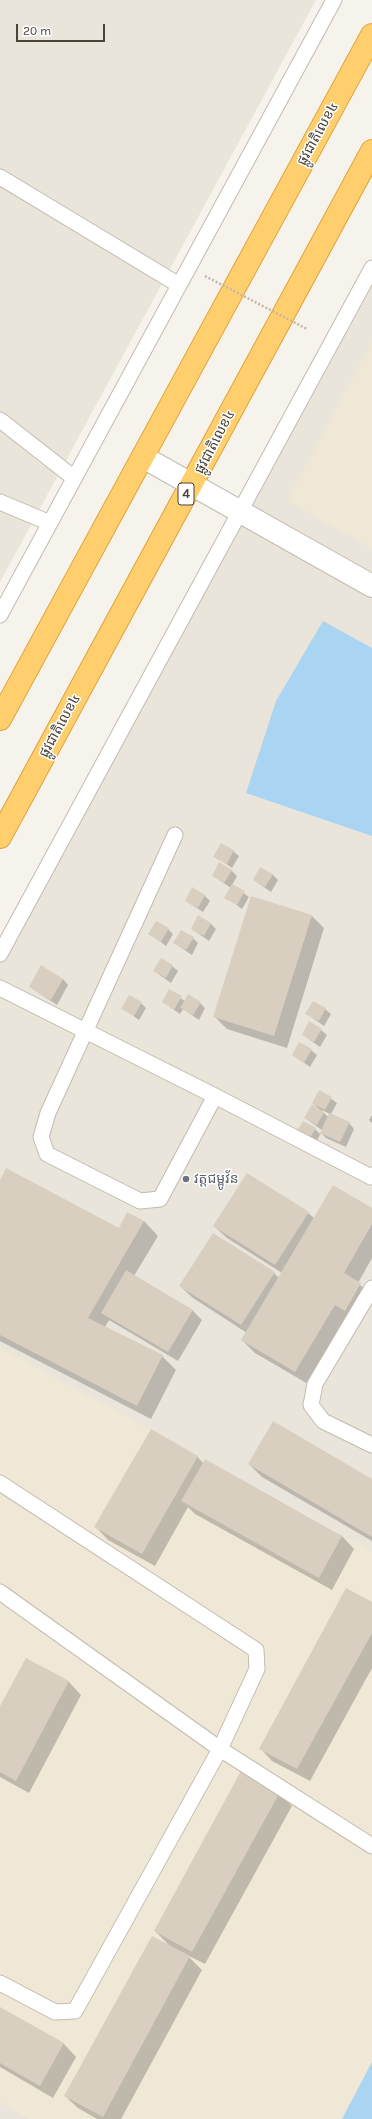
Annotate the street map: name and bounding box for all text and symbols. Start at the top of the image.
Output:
scale bar [18,16,107,42]
text: 20 m [23,24,51,38]
street label: ផ្លូវជាតិលេខ៤ [294,99,342,169]
street label: ផ្លូវជាតិលេខ៤ [191,407,239,477]
road number: 4 [178,483,194,505]
street label: ផ្លូវជាតិលេខ៤ [36,691,84,761]
place label: វត្តជម្ពូវ័ន [194,1171,239,1187]
marker: វត្តជម្ពូវ័ន [181,1174,191,1184]

